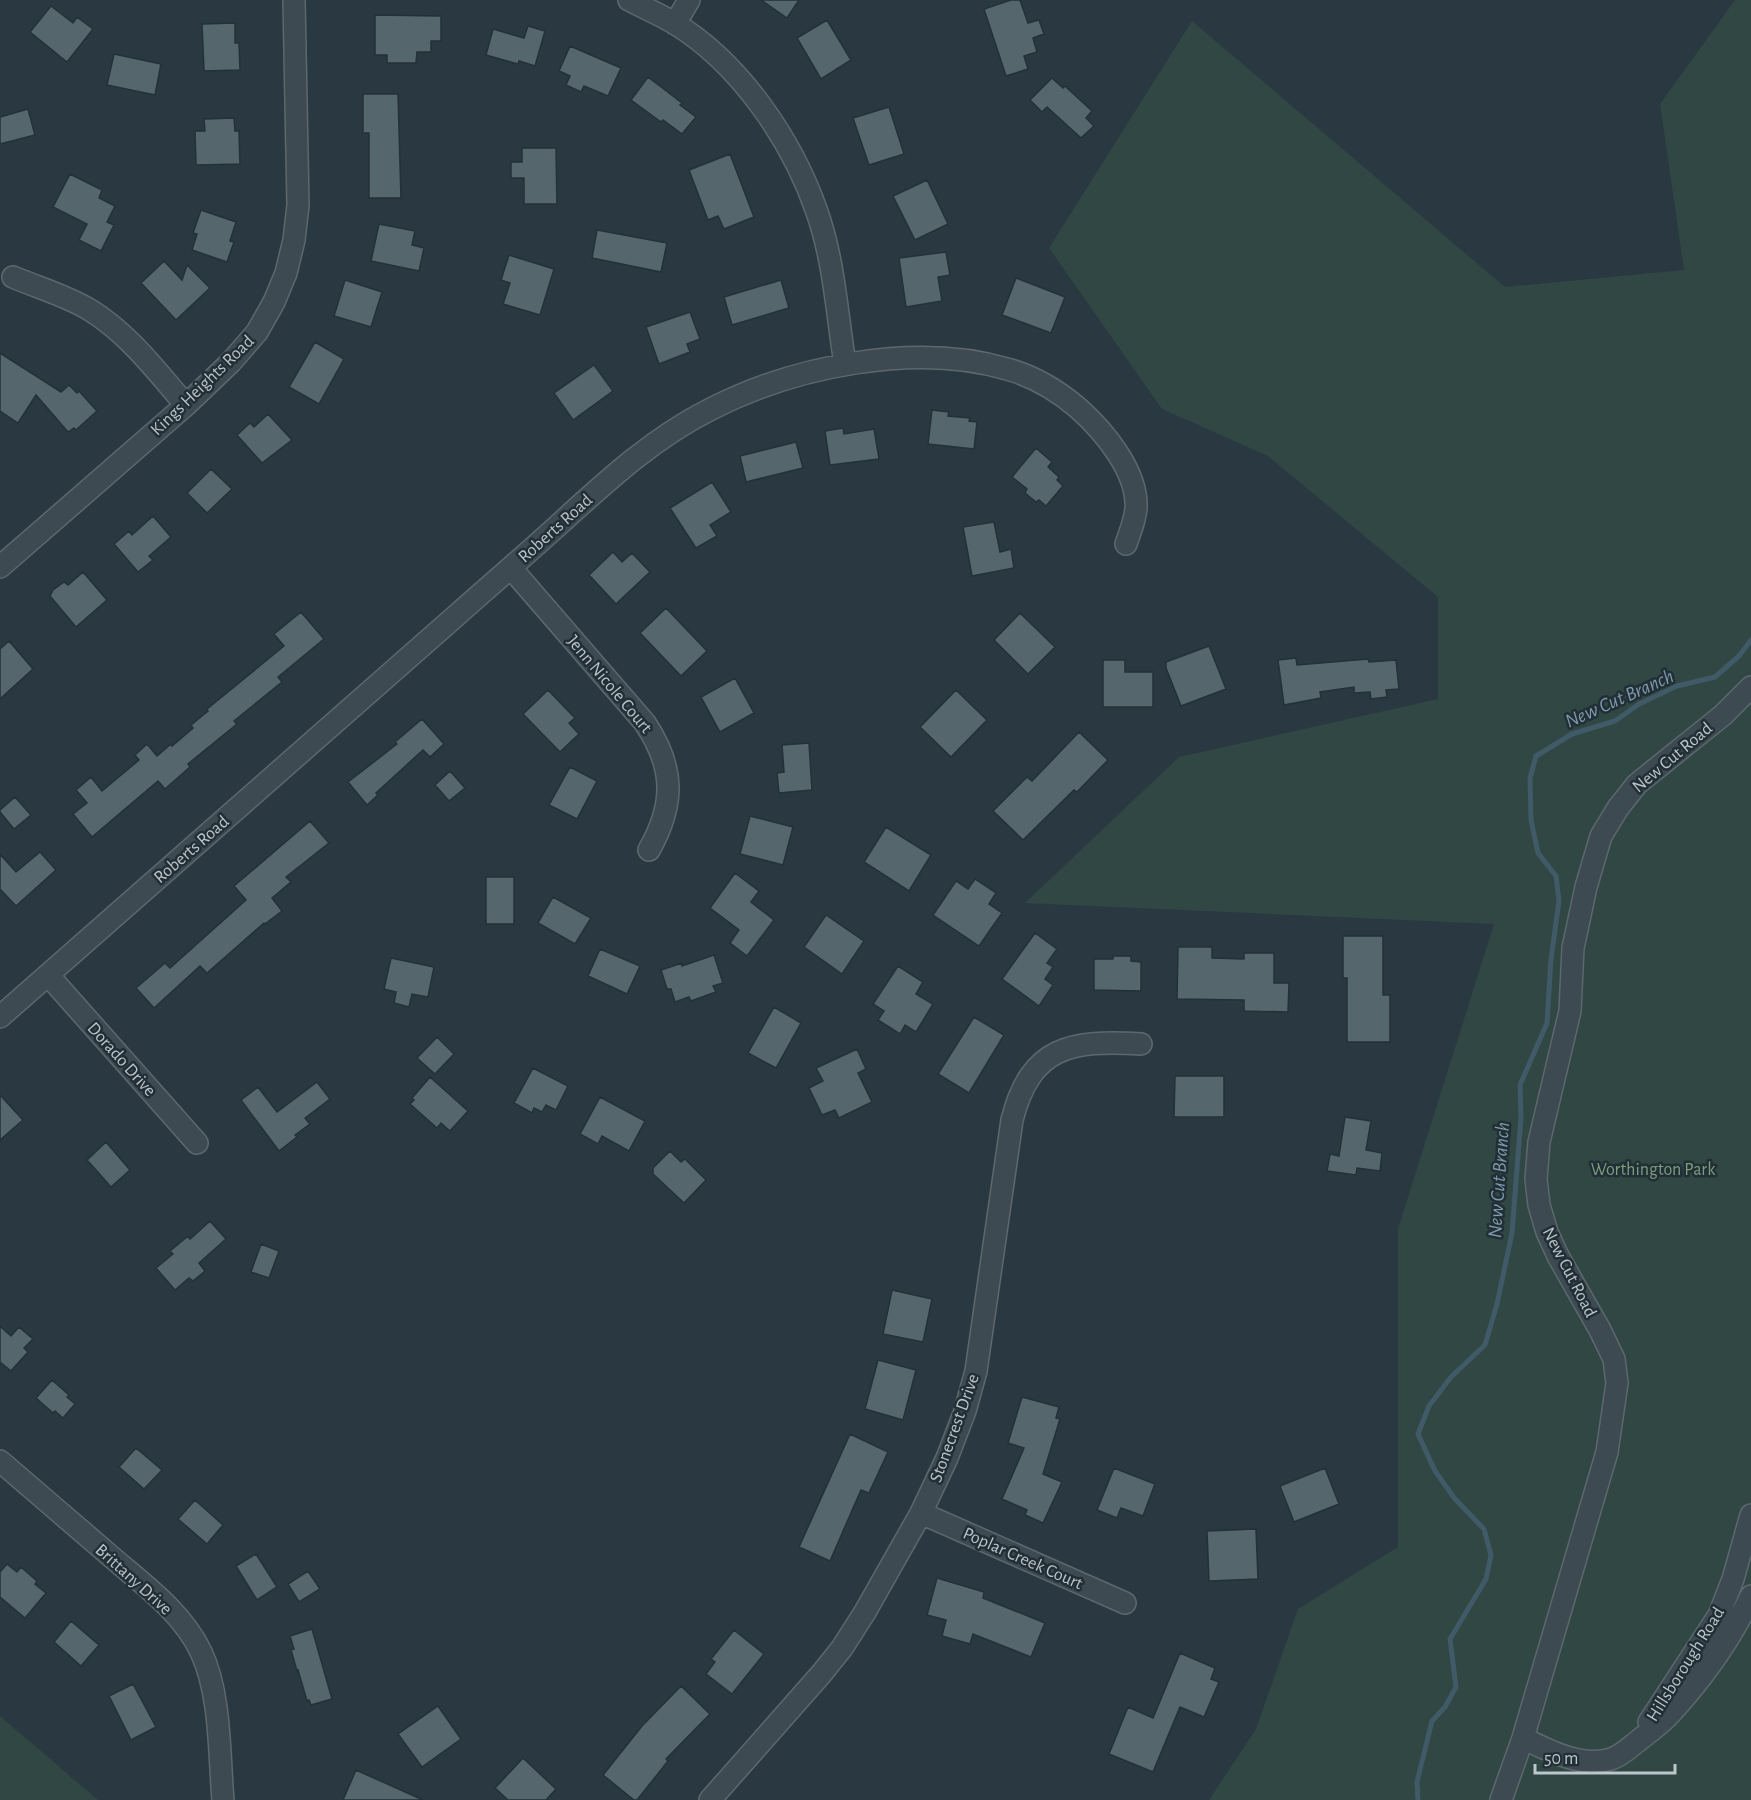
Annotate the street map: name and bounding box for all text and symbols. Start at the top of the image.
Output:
street label: Kings Heights Road [148,332,258,439]
street label: Roberts Road [515,491,596,566]
street label: Jenn Nicole Court [563,632,655,737]
water label: New Cut Branch [1562,666,1677,732]
street label: New Cut Road [1629,719,1716,796]
street label: Roberts Road [151,813,233,887]
street label: Dorado Drive [84,1019,159,1100]
water label: New Cut Branch [1485,1121,1513,1239]
park label: Worthington Park [1591,1161,1716,1179]
street label: New Cut Road [1539,1225,1599,1320]
street label: Stonecrest Drive [927,1372,983,1485]
street label: Poplar Creek Court [960,1524,1085,1593]
street label: Brittany Drive [92,1541,175,1619]
street label: Hillsborough Road [1644,1604,1728,1725]
scale bar [1535,1737,1674,1775]
text: 50 m [1544,1750,1578,1768]

